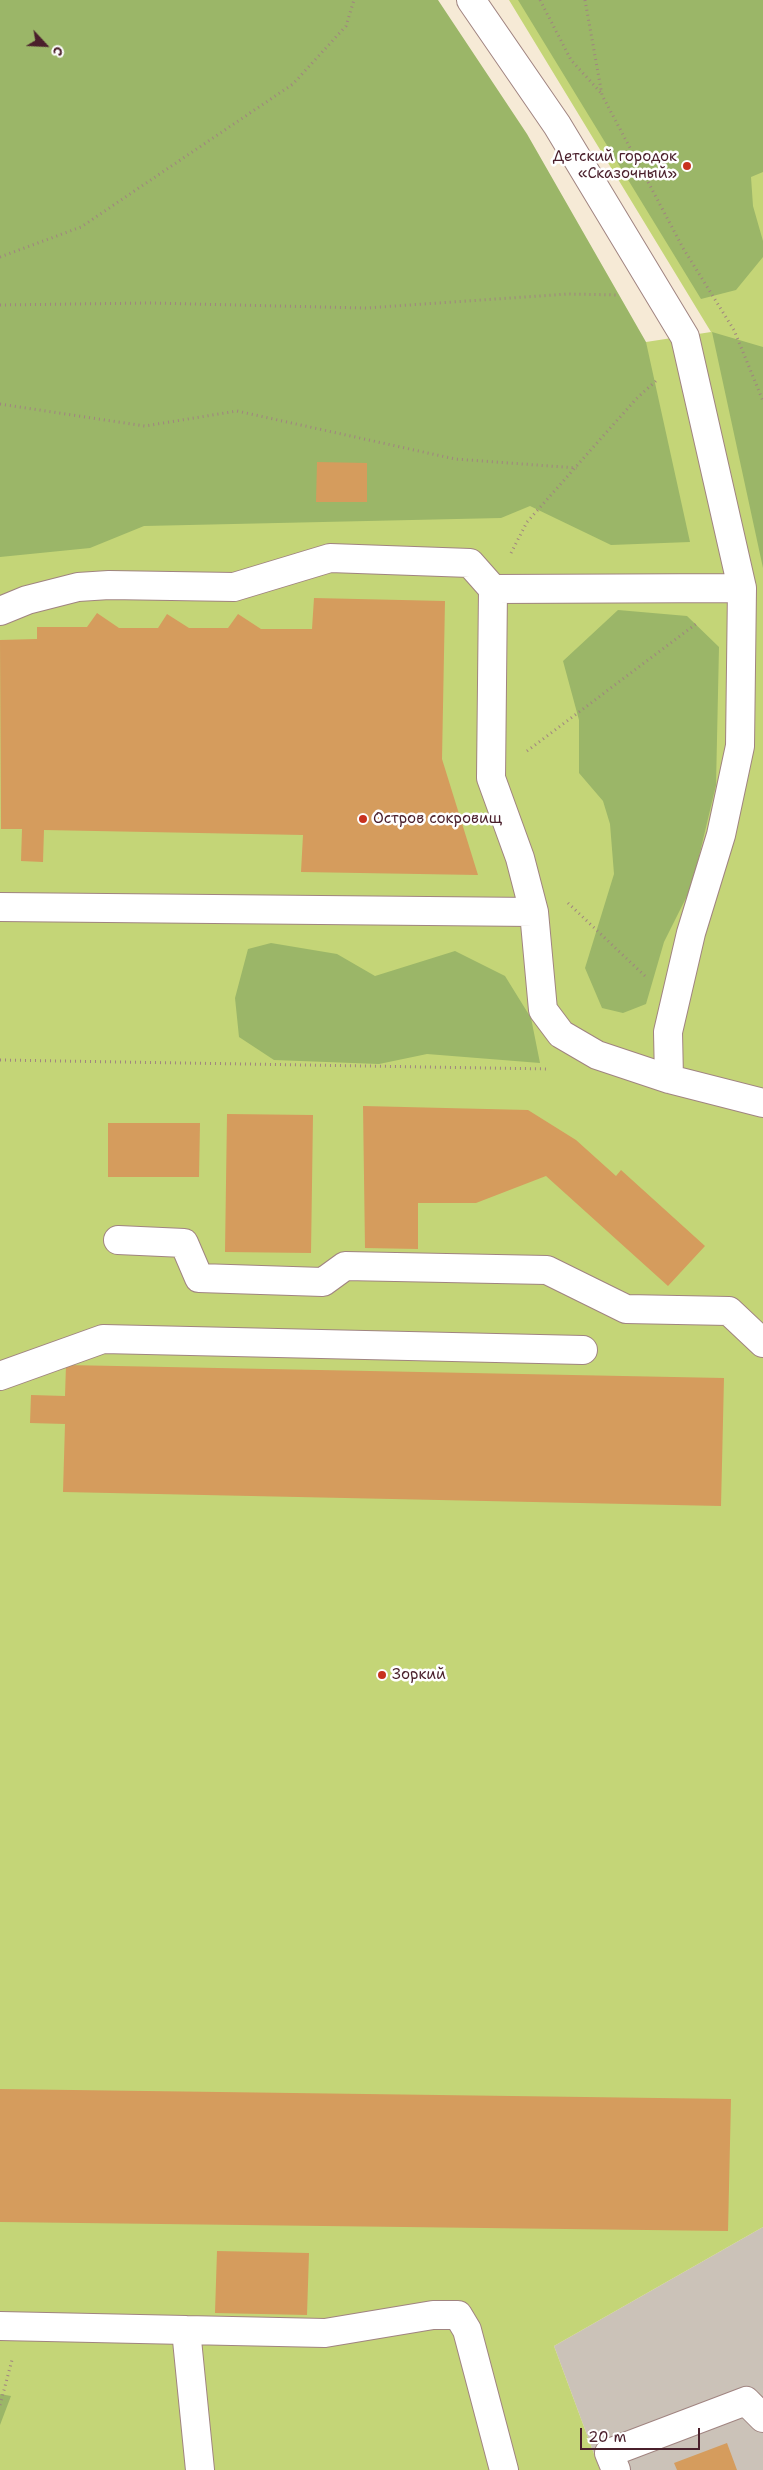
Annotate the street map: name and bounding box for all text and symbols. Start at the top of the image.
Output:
north arrow [20,20,70,70]
text: С [49,44,69,59]
place label: Детский городок «Сказочный» [553,148,677,183]
marker: Детский городок «Сказочный» [681,160,693,172]
place label: Остров сокровищ [373,810,502,828]
marker: Остров сокровищ [357,813,369,825]
place label: Зоркий [392,1666,446,1684]
marker: Зоркий [376,1669,388,1681]
scale bar [583,2418,703,2450]
text: 20 m [588,2427,627,2447]

